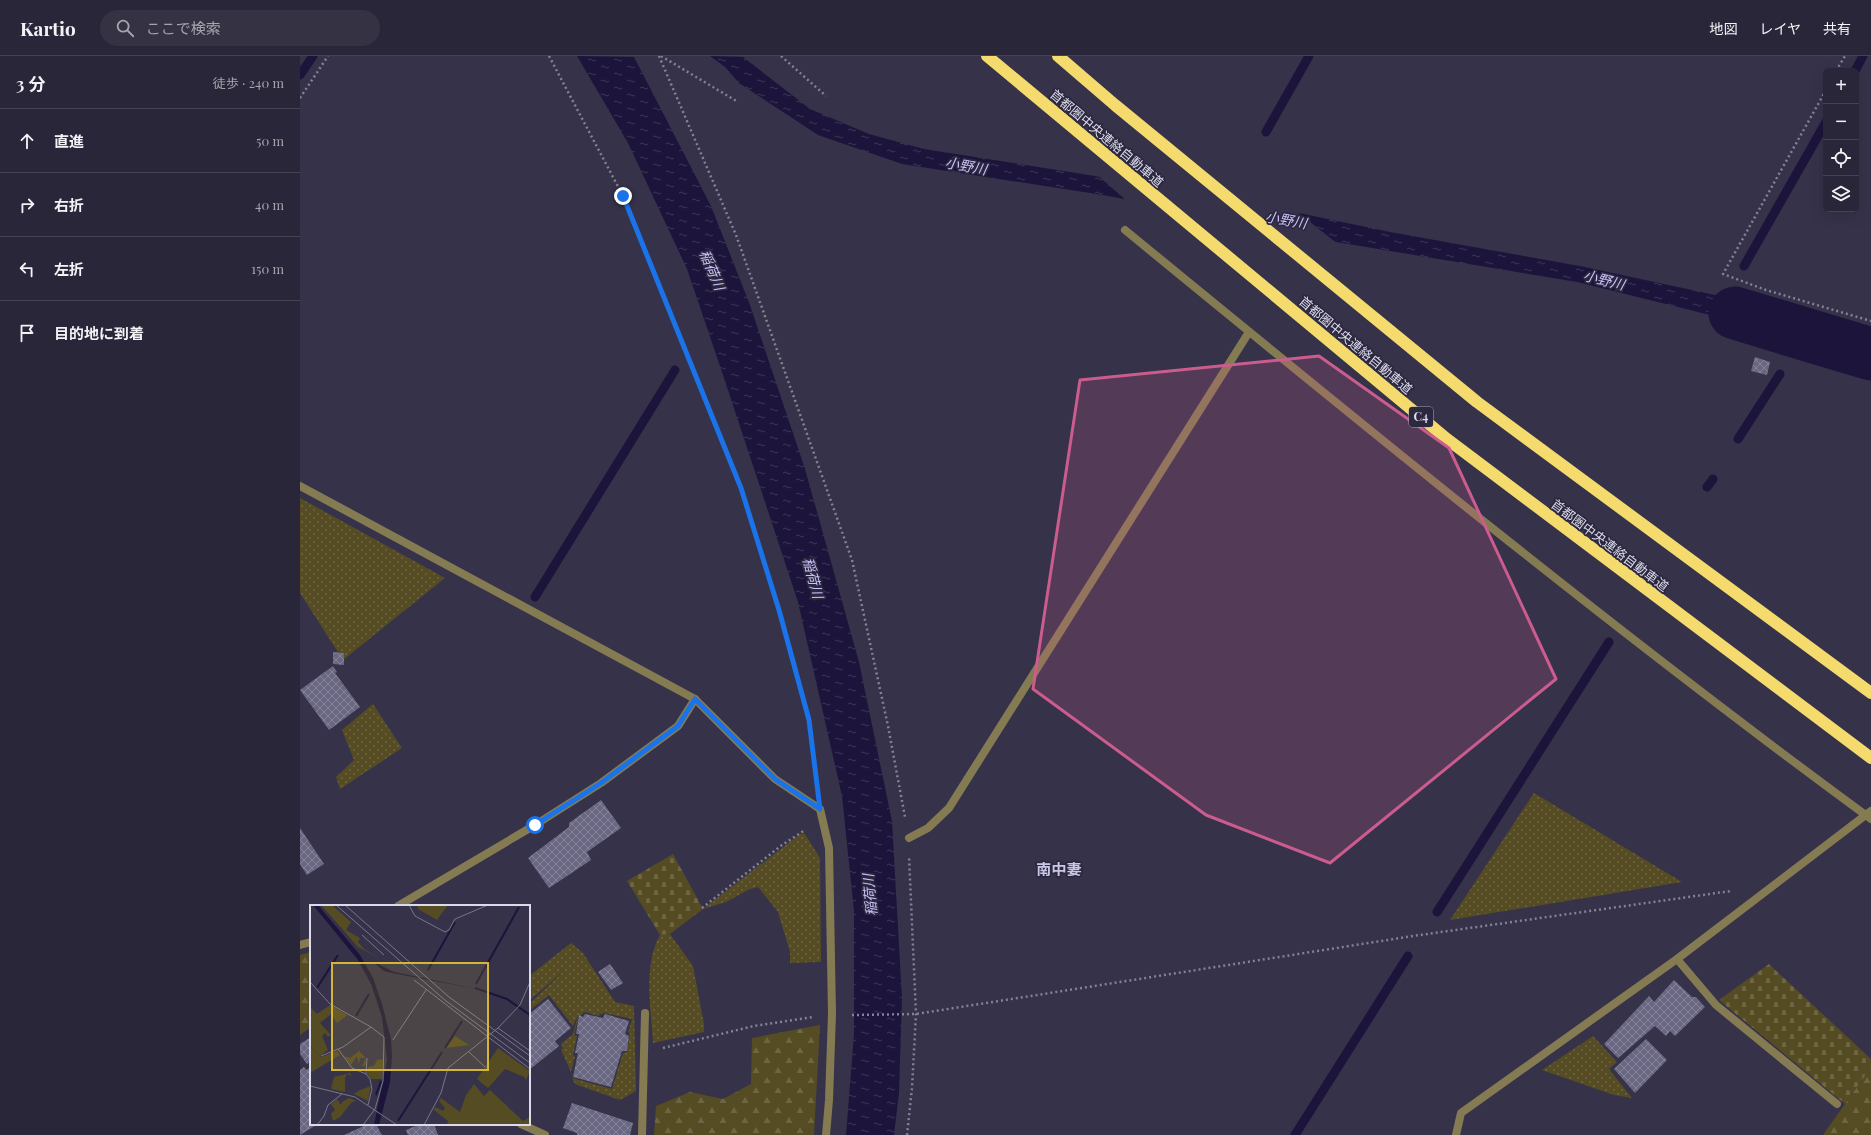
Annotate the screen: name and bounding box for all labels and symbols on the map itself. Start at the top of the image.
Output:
street label: 首都圏中央連絡自動車道 [1047,85,1168,190]
water label: 小野川 [944,153,990,179]
route end [614,187,632,205]
water label: 小野川 [1264,207,1310,233]
water label: 稲荷川 [696,247,730,295]
water label: 小野川 [1581,265,1629,294]
street label: 首都圏中央連絡自動車道 [1296,292,1417,397]
road number: C4 [1409,407,1433,427]
street label: 首都圏中央連絡自動車道 [1548,495,1673,594]
water label: 稲荷川 [799,555,829,603]
route start [526,816,544,834]
district label: 南中妻 [1036,859,1082,879]
water label: 稲荷川 [858,871,881,917]
inset map [310,905,530,1125]

